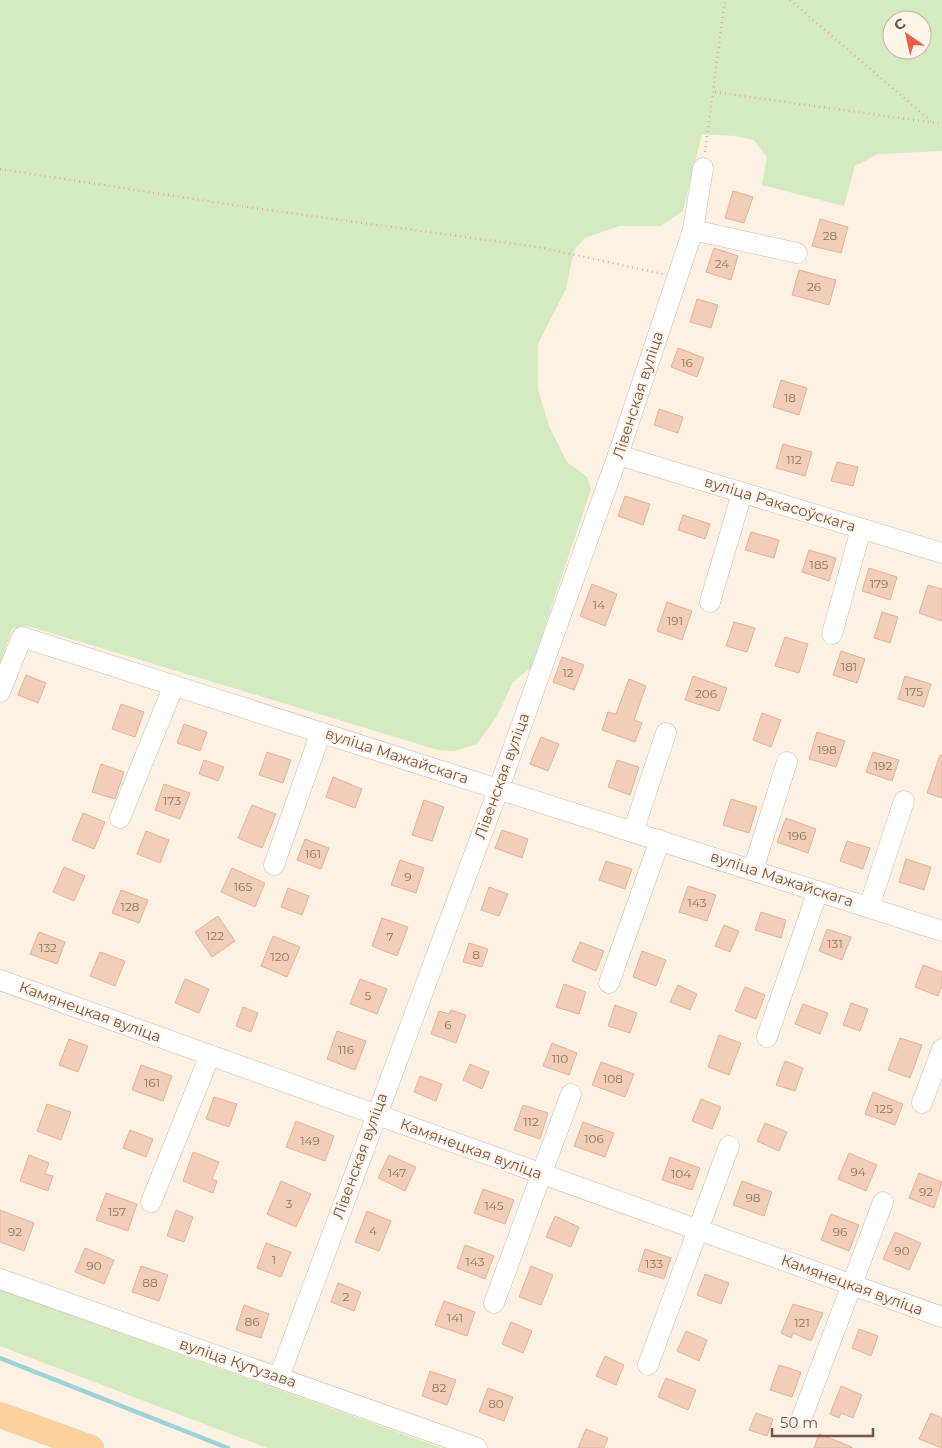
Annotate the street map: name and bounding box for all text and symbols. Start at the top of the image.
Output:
north arrow [882,10,932,60]
text: С [890,14,909,35]
house number: 28 [823,228,838,243]
house number: 24 [715,256,729,271]
house number: 26 [807,279,821,294]
street label: Лівенская вуліца [608,329,667,461]
house number: 16 [681,355,693,370]
house number: 18 [784,390,796,405]
house number: 112 [786,452,802,467]
street label: вуліца Ракасоўскага [702,471,858,536]
house number: 185 [810,557,829,572]
house number: 179 [870,576,888,591]
house number: 14 [593,597,605,612]
house number: 191 [667,613,683,628]
house number: 181 [841,659,857,674]
house number: 12 [562,665,574,680]
house number: 175 [905,684,923,699]
house number: 206 [695,686,717,701]
street label: Лівенская вуліца [470,710,533,842]
street label: вуліца Мажайскага [323,723,471,788]
house number: 198 [817,742,837,757]
house number: 192 [874,758,892,773]
house number: 173 [163,793,181,808]
house number: 196 [788,828,806,843]
house number: 161 [305,846,321,861]
street label: вуліца Мажайскага [708,846,856,911]
house number: 9 [404,869,412,884]
house number: 165 [234,879,252,894]
house number: 143 [688,895,707,910]
house number: 128 [121,899,140,914]
house number: 122 [206,928,224,943]
house number: 7 [386,929,394,944]
house number: 131 [827,936,843,951]
house number: 132 [39,940,57,955]
house number: 8 [472,947,480,962]
house number: 120 [270,949,290,964]
street label: Камянецкая вуліца [17,977,164,1046]
house number: 5 [365,988,372,1003]
house number: 6 [444,1017,452,1032]
house number: 116 [338,1042,354,1057]
house number: 110 [552,1051,568,1066]
house number: 108 [603,1071,623,1086]
house number: 161 [144,1075,160,1090]
street label: Лівенская вуліца [328,1090,391,1222]
house number: 125 [875,1101,893,1116]
street label: Камянецкая вуліца [398,1114,545,1183]
house number: 112 [523,1114,539,1129]
house number: 106 [584,1131,604,1146]
house number: 149 [300,1133,320,1148]
house number: 94 [850,1164,866,1179]
house number: 147 [388,1165,406,1180]
house number: 104 [671,1166,691,1181]
house number: 92 [919,1184,933,1199]
house number: 98 [746,1190,761,1205]
house number: 3 [286,1196,293,1211]
house number: 145 [484,1198,504,1213]
house number: 157 [108,1204,126,1219]
house number: 4 [369,1223,377,1238]
house number: 92 [8,1224,22,1239]
house number: 96 [833,1224,847,1239]
house number: 90 [894,1243,910,1258]
street label: Камянецкая вуліца [779,1250,926,1319]
house number: 1 [272,1252,276,1267]
house number: 143 [466,1254,485,1269]
house number: 133 [645,1256,663,1271]
house number: 90 [86,1258,102,1273]
house number: 88 [142,1275,158,1290]
house number: 2 [343,1289,350,1304]
house number: 141 [447,1310,463,1325]
house number: 86 [245,1314,259,1329]
house number: 121 [794,1315,810,1330]
street label: вуліца Кутузава [177,1334,299,1391]
house number: 82 [432,1380,446,1395]
house number: 80 [488,1396,504,1411]
scale bar [772,1406,873,1438]
text: 50 m [780,1413,818,1432]

